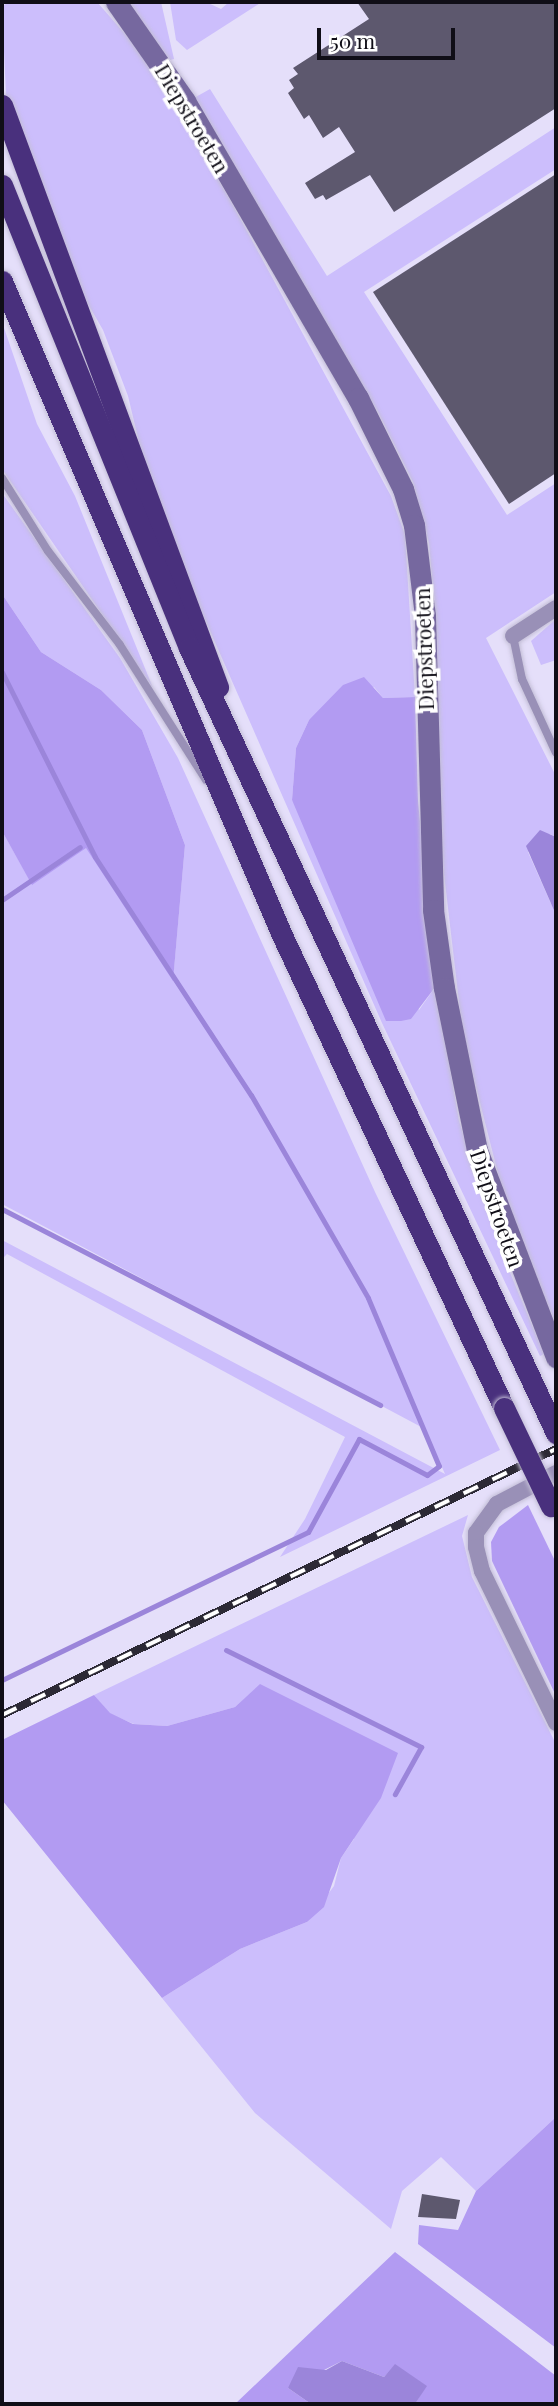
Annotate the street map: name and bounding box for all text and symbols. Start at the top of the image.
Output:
scale bar [320,14,458,58]
text: 50 m [330,26,375,54]
street label: Diepstroeten [151,59,235,177]
street label: Diepstroeten [408,587,438,711]
street label: Diepstroeten [466,1146,530,1270]

